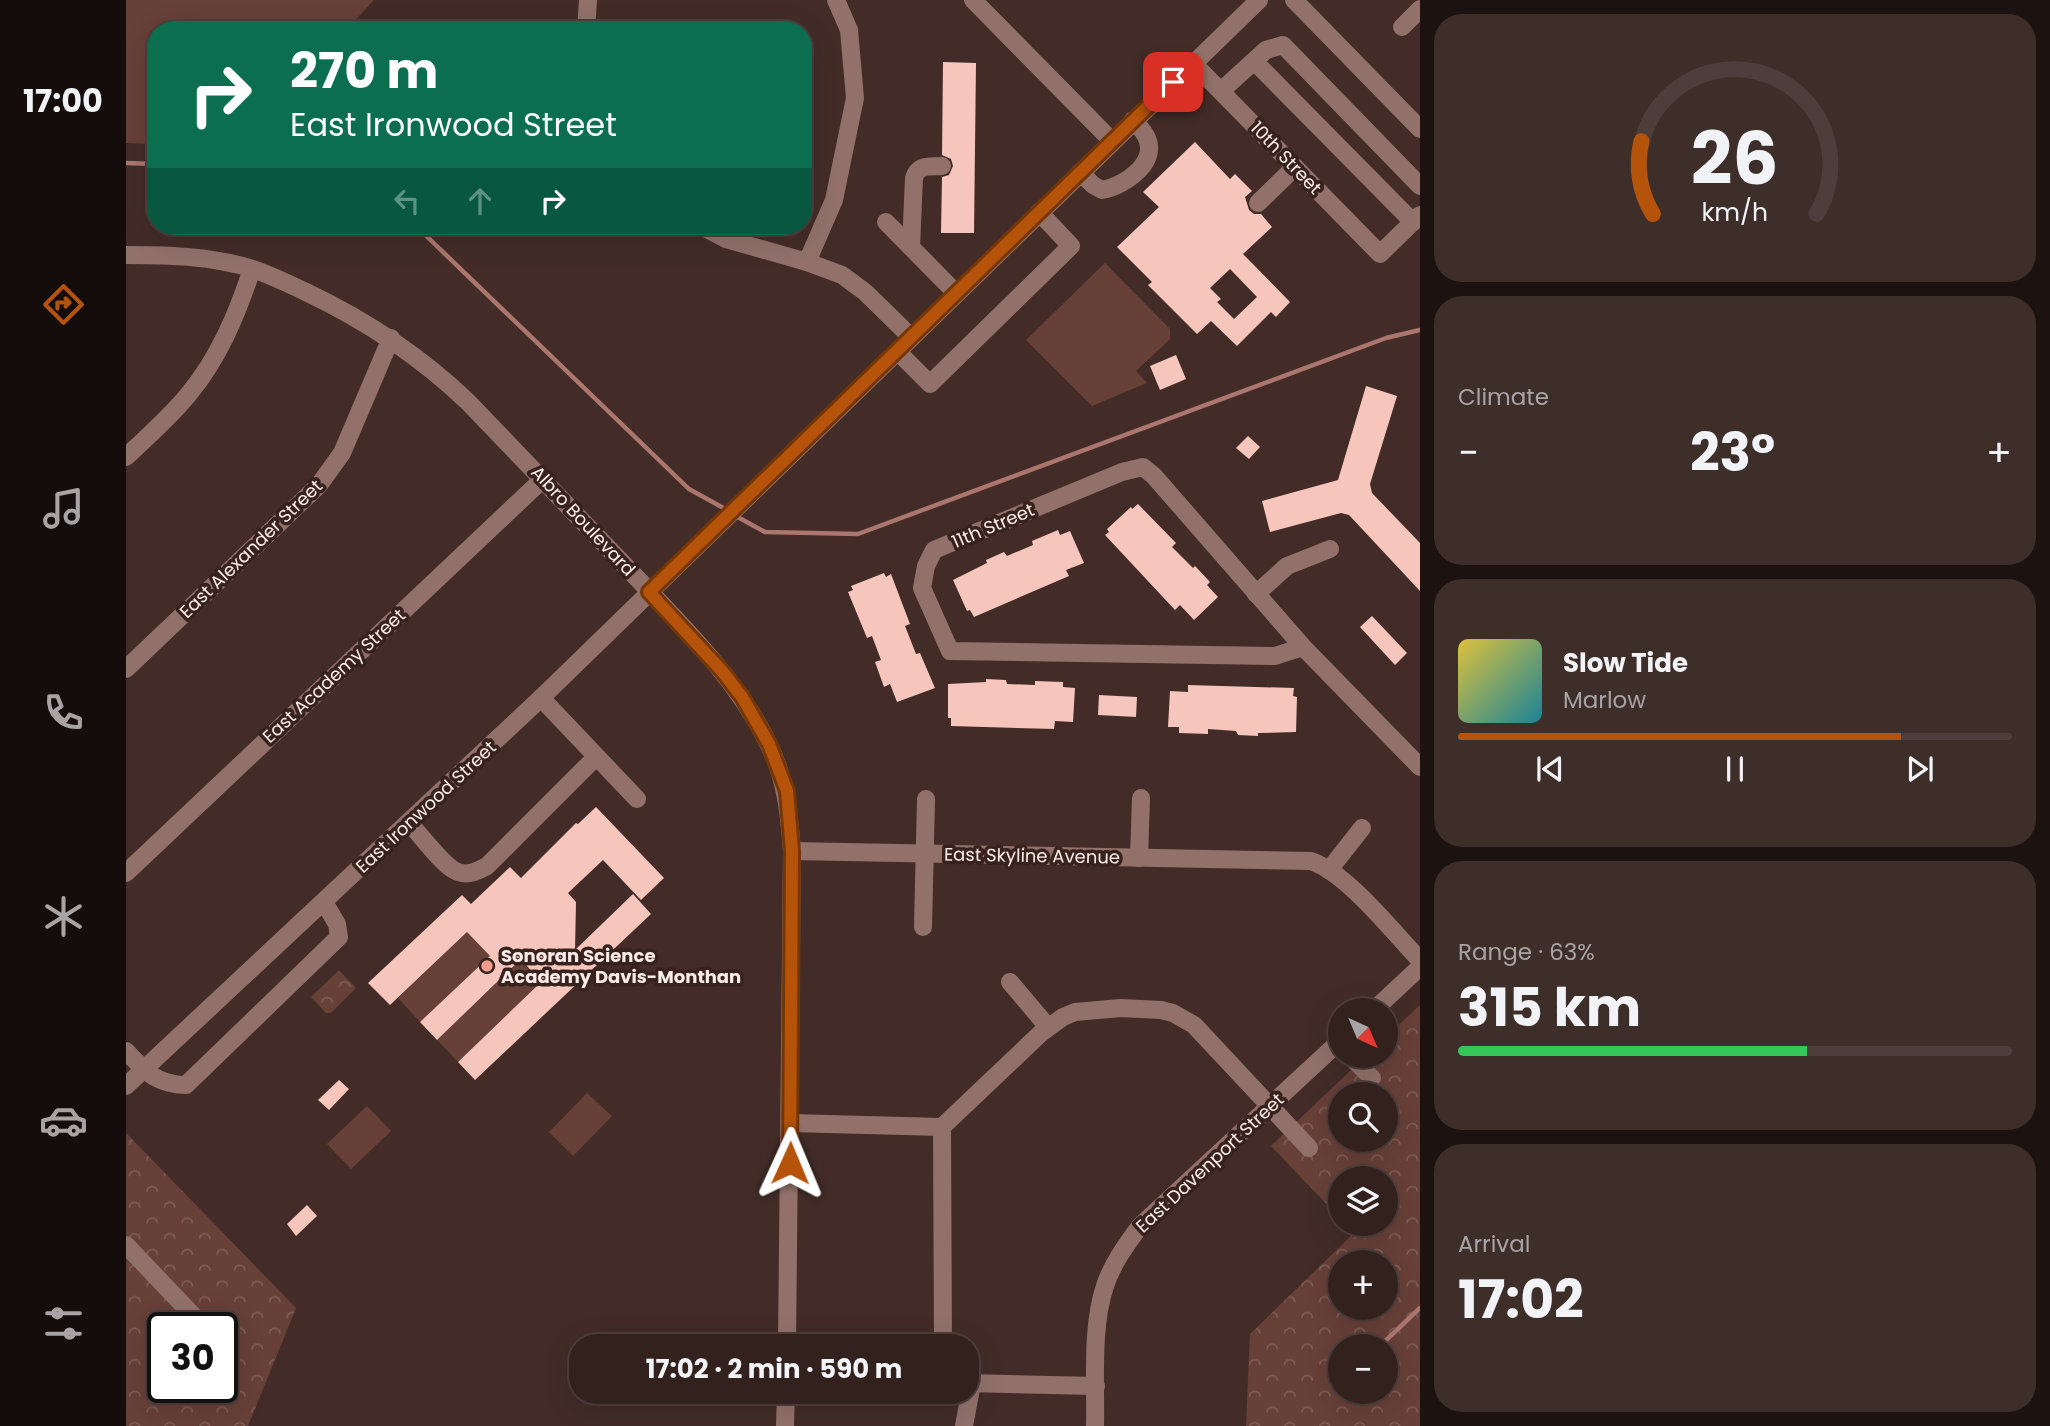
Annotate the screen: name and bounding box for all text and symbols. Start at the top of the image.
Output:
text: 270 m [290,37,438,105]
icon: right [175,49,266,140]
pin [1143,52,1203,112]
icon: arrive [1154,63,1192,101]
text: 17:00 [23,78,103,123]
text: East Ironwood Street [290,102,617,147]
text: 26 [1691,109,1779,210]
street label: 10th Street [1245,116,1328,200]
icon: left [388,182,426,220]
icon: ahead [461,182,499,220]
icon: right [534,182,572,220]
text: km/h [1702,195,1768,230]
icon: directions [39,280,88,329]
text: Climate [1458,381,1549,413]
text: 23° [1690,416,1775,489]
text: − [1458,426,1479,479]
text: + [1986,426,2012,479]
street label: Albro Boulevard [526,460,641,581]
street label: East Alexander Street [174,474,328,624]
icon: music [39,484,88,533]
street label: 11th Street [948,497,1038,554]
street label: East Academy Street [257,603,411,749]
text: Slow Tide [1563,645,1688,681]
text: Marlow [1563,684,1646,716]
icon: phone [39,688,88,737]
street label: East Ironwood Street [350,735,501,878]
icon: previous [1531,750,1569,788]
icon: pause [1716,750,1754,788]
icon: next [1901,750,1939,788]
street label: East Skyline Avenue [944,841,1120,870]
icon: climate [39,892,88,941]
text: Range · 63% [1458,936,1595,968]
place label: Sonoran Science Academy Davis-Monthan [501,943,741,989]
marker: Sonoran Science Academy Davis-Monthan [479,958,495,974]
text: 315 km [1458,971,1641,1044]
north arrow [1328,998,1398,1068]
map controls [1328,998,1398,1404]
button: search [1328,1082,1398,1152]
street label: East Davenport Street [1130,1087,1289,1238]
icon: car [39,1096,88,1145]
position arrow [753,1126,827,1200]
button: layers [1328,1166,1398,1236]
text: Arrival [1458,1228,1530,1260]
button: + [1328,1250,1398,1320]
text: 17:02 [1458,1263,1584,1336]
icon: filters [39,1299,88,1348]
speed limit sign: 30 [147,1312,238,1403]
button: − [1328,1334,1398,1404]
text: 17:02 · 2 min · 590 m [646,1351,902,1387]

